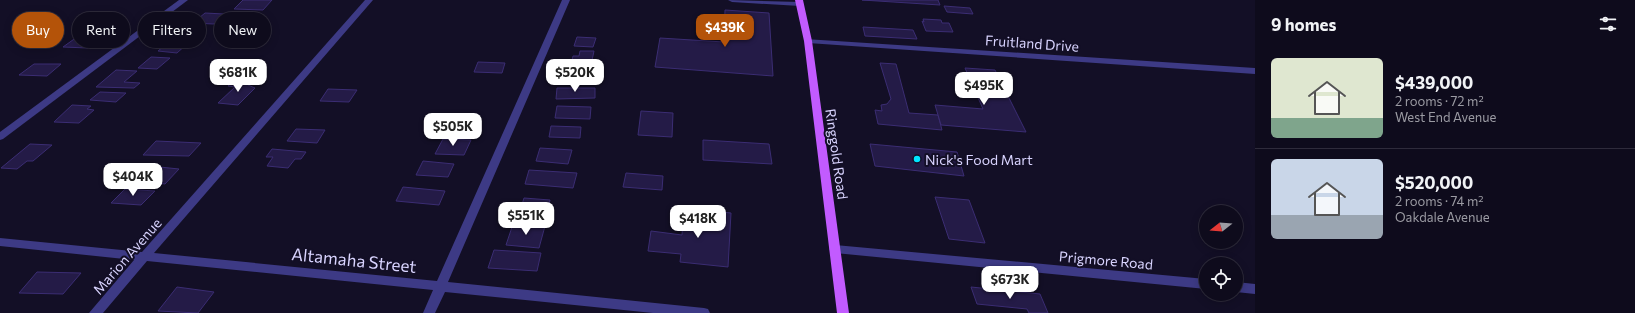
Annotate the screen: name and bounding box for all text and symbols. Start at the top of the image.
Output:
chip: Buy [12,12,64,48]
chip: Rent [72,12,130,48]
chip: Filters [138,12,206,48]
chip: New [214,12,271,48]
icon: filters [1597,13,1619,35]
pin: $439K [697,14,753,48]
text: 9 homes [1271,14,1336,35]
text: $439K [705,19,745,35]
street label: Fruitland Drive [984,31,1080,55]
pin: $681K [210,59,266,93]
pin: $520K [547,59,603,93]
text: $681K [219,64,257,80]
text: $520K [555,64,595,80]
pin: $495K [956,72,1012,106]
text: $439,000 [1395,72,1473,93]
icon: home [1303,74,1351,122]
text: $495K [964,77,1004,93]
text: 2 rooms · 72 m² [1395,93,1484,109]
street label: Ringgold Road [822,108,852,200]
text: West End Avenue [1395,109,1496,125]
pin: $505K [425,113,481,147]
text: $505K [433,118,473,134]
place label: Nick's Food Mart [925,151,1033,168]
marker: Nick's Food Mart [912,154,922,164]
pin: $404K [105,163,161,197]
text: $404K [112,168,154,184]
text: $520,000 [1395,172,1473,193]
icon: home [1303,175,1351,223]
text: 2 rooms · 74 m² [1395,193,1483,209]
pin: $551K [498,202,554,236]
pin: $418K [670,205,726,239]
north arrow [1199,205,1243,249]
map controls [1199,205,1243,301]
text: $551K [507,207,545,223]
text: Oakdale Avenue [1395,209,1490,225]
text: $418K [679,210,717,226]
street label: Marion Avenue [89,214,165,298]
street label: Altamaha Street [290,243,418,277]
street label: Prigmore Road [1058,247,1154,273]
button: locate [1199,257,1243,301]
pin: $673K [982,266,1038,300]
text: $673K [990,271,1030,287]

